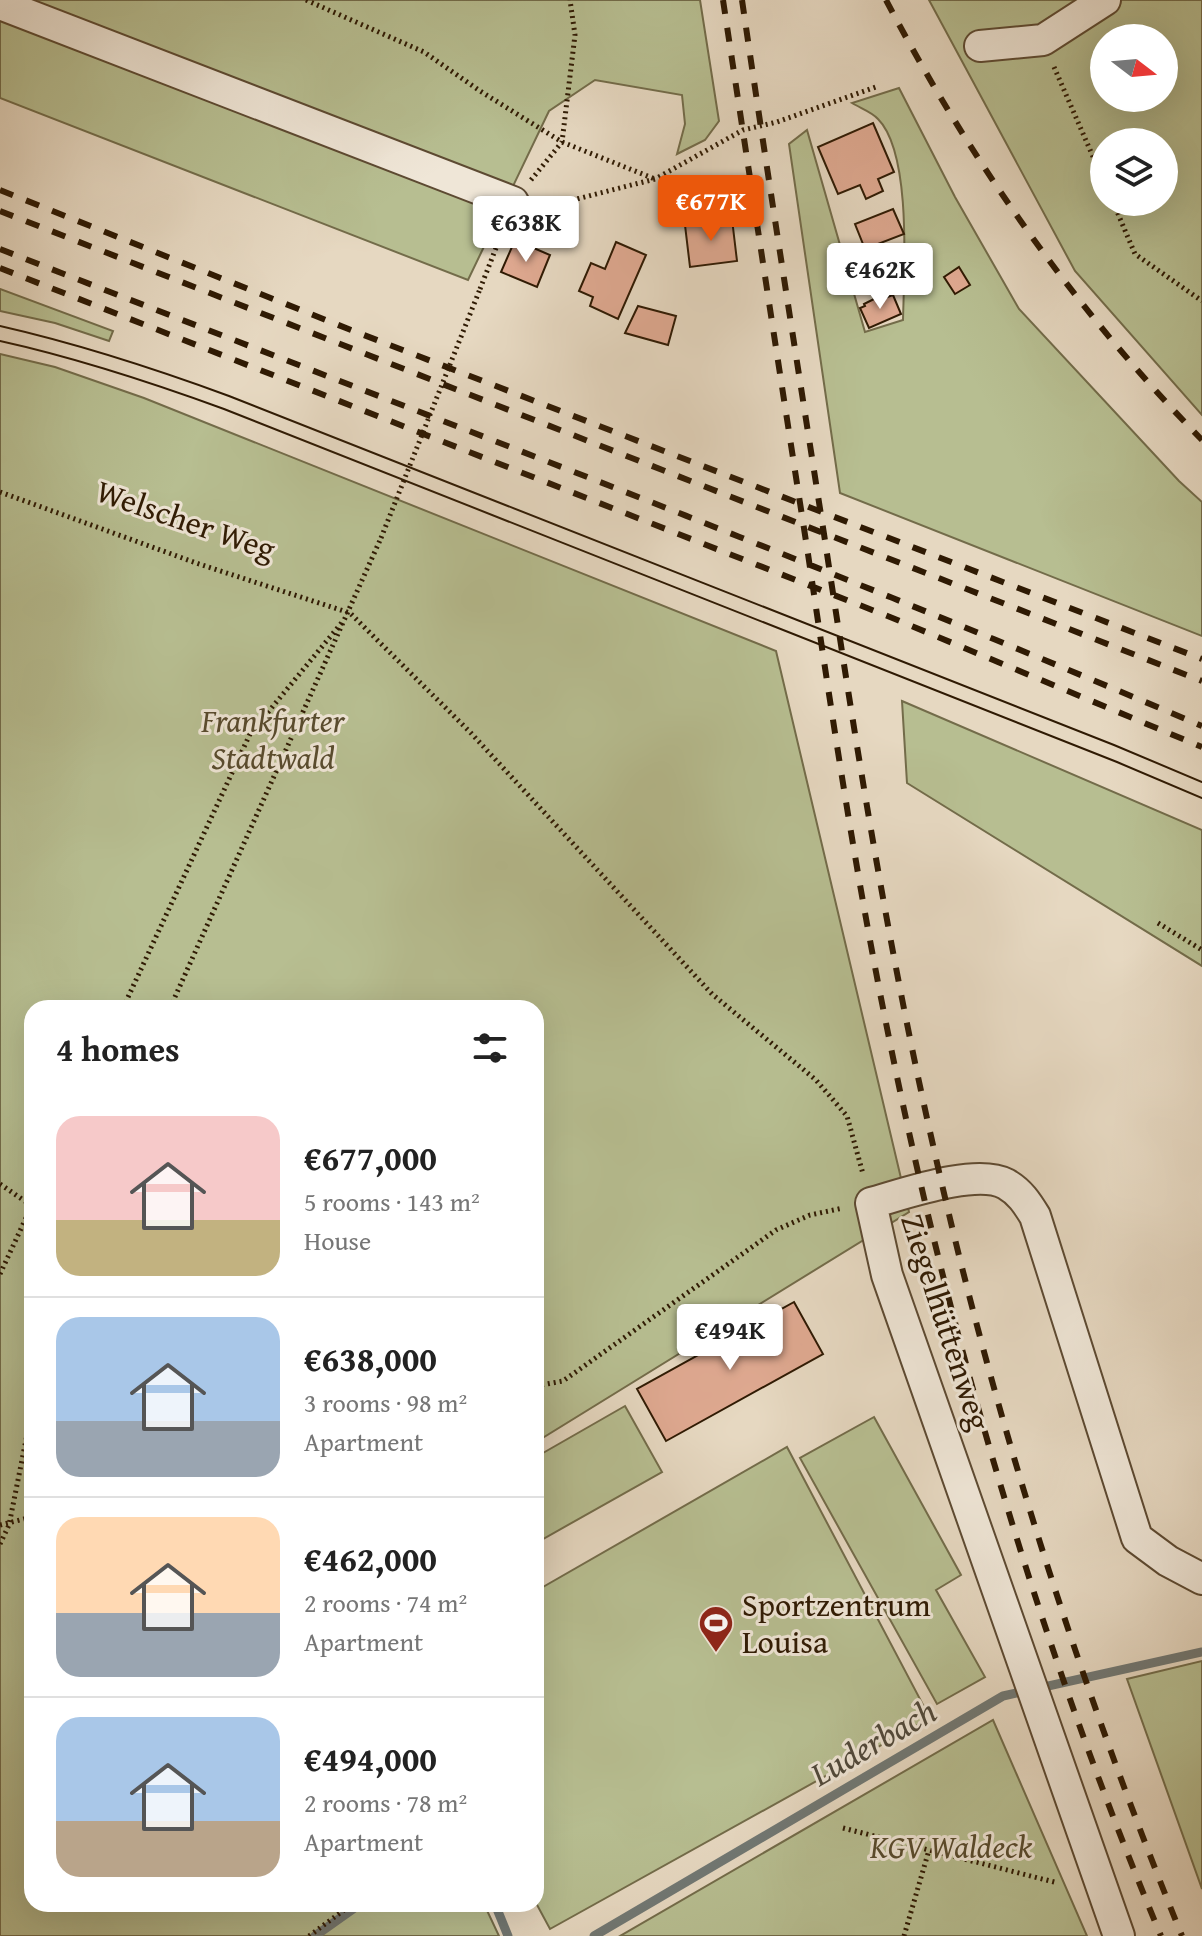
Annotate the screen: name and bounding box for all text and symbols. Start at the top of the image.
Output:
north arrow [1090,24,1178,112]
map controls [1090,24,1178,216]
button: layers [1090,128,1178,216]
pin: €677K [655,175,767,243]
text: €677K [676,181,746,220]
pin: €638K [470,196,582,264]
text: €638K [491,202,561,241]
pin: €462K [824,243,936,311]
text: €462K [845,249,915,288]
street label: Welscher Weg [90,467,282,572]
park label: Frankfurter Stadtwald [200,697,346,781]
text: 4 homes [56,1024,180,1073]
icon: filters [468,1026,512,1070]
text: €677,000 [304,1133,437,1182]
icon: home [120,1148,216,1244]
text: 5 rooms · 143 m² [304,1182,480,1221]
street label: Ziegelhüttenweg [889,1208,1004,1436]
text: House [304,1221,371,1260]
pin: €494K [674,1304,786,1372]
text: €494K [695,1310,765,1349]
text: €638,000 [304,1334,437,1383]
icon: home [120,1349,216,1445]
text: 3 rooms · 98 m² [304,1383,467,1422]
text: Apartment [304,1422,423,1461]
text: €462,000 [304,1534,437,1583]
icon: home [120,1549,216,1645]
place label: Sportzentrum Louisa [742,1581,931,1665]
text: 2 rooms · 74 m² [304,1583,467,1622]
sports icon: Sportzentrum Louisa [697,1604,735,1654]
text: Apartment [304,1622,423,1661]
water label: Luderbach [800,1686,945,1798]
text: €494,000 [304,1734,437,1783]
icon: home [120,1749,216,1845]
text: 2 rooms · 78 m² [304,1783,467,1822]
text: Apartment [304,1822,423,1861]
park label: KGV Waldeck [869,1823,1032,1870]

